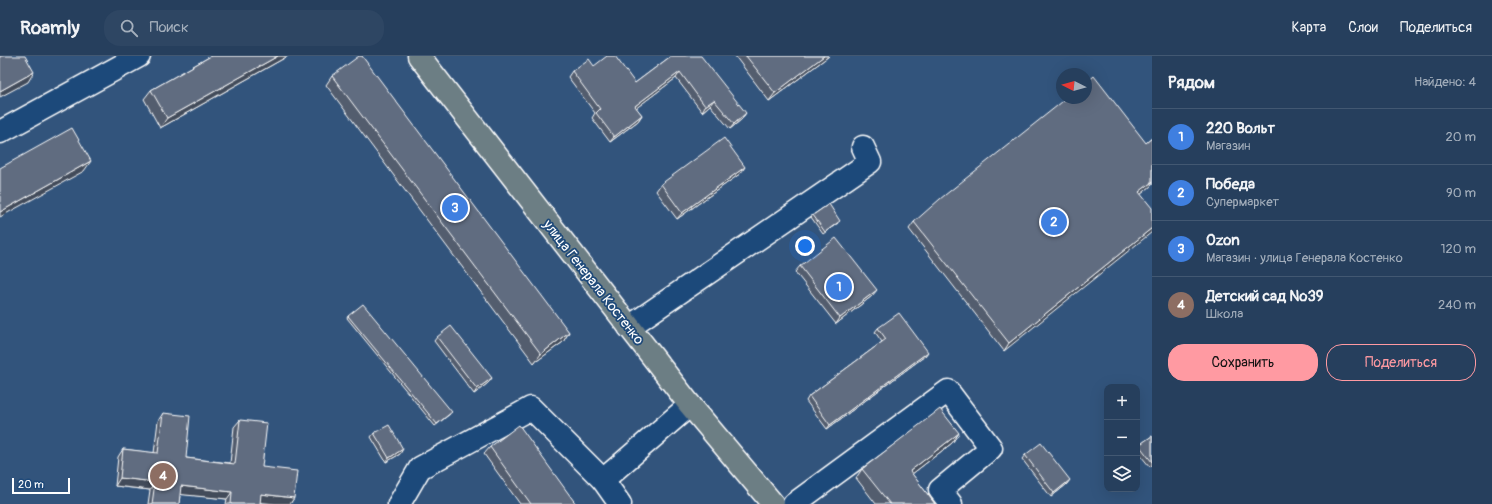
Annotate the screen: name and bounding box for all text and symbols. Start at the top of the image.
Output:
search box [104,10,384,46]
text: Roamly [20,16,80,40]
icon: search [118,17,140,39]
text: Поиск [150,18,189,37]
text: Карта [1292,19,1326,36]
text: Слои [1348,19,1378,36]
text: Поделиться [1400,19,1472,36]
north arrow [1056,68,1092,104]
text: Рядом [1168,72,1215,93]
text: Найдено: 4 [1414,74,1476,90]
text: 220 Вольт [1206,119,1275,138]
text: 1 [1178,129,1184,145]
text: 20 m [1445,129,1476,145]
text: Магазин [1206,138,1250,154]
text: Победа [1206,175,1255,194]
text: 2 [1177,185,1185,201]
text: 90 m [1446,185,1476,201]
pin: 3 [442,193,468,223]
text: Супермаркет [1206,194,1279,210]
pin: 2 [1041,207,1067,237]
street label: улица Генерала Костенко [539,216,648,348]
text: Ozon [1206,231,1240,250]
your location [795,236,815,256]
text: 3 [1177,241,1185,257]
text: 120 m [1440,241,1476,257]
text: Магазин · улица Генерала Костенко [1206,250,1403,266]
pin: 1 [826,272,852,302]
text: Детский сад №39 [1206,287,1324,306]
text: 4 [1177,297,1185,313]
text: 240 m [1438,297,1476,313]
text: Школа [1206,306,1243,322]
button: Сохранить [1168,344,1318,381]
button: Поделиться [1326,344,1476,381]
map controls [1104,384,1140,492]
button: + [1104,384,1140,420]
button: − [1104,420,1140,456]
button: layers [1104,456,1140,492]
pin: 4 [150,461,176,491]
scale bar [12,476,70,495]
text: 20 m [18,478,44,491]

